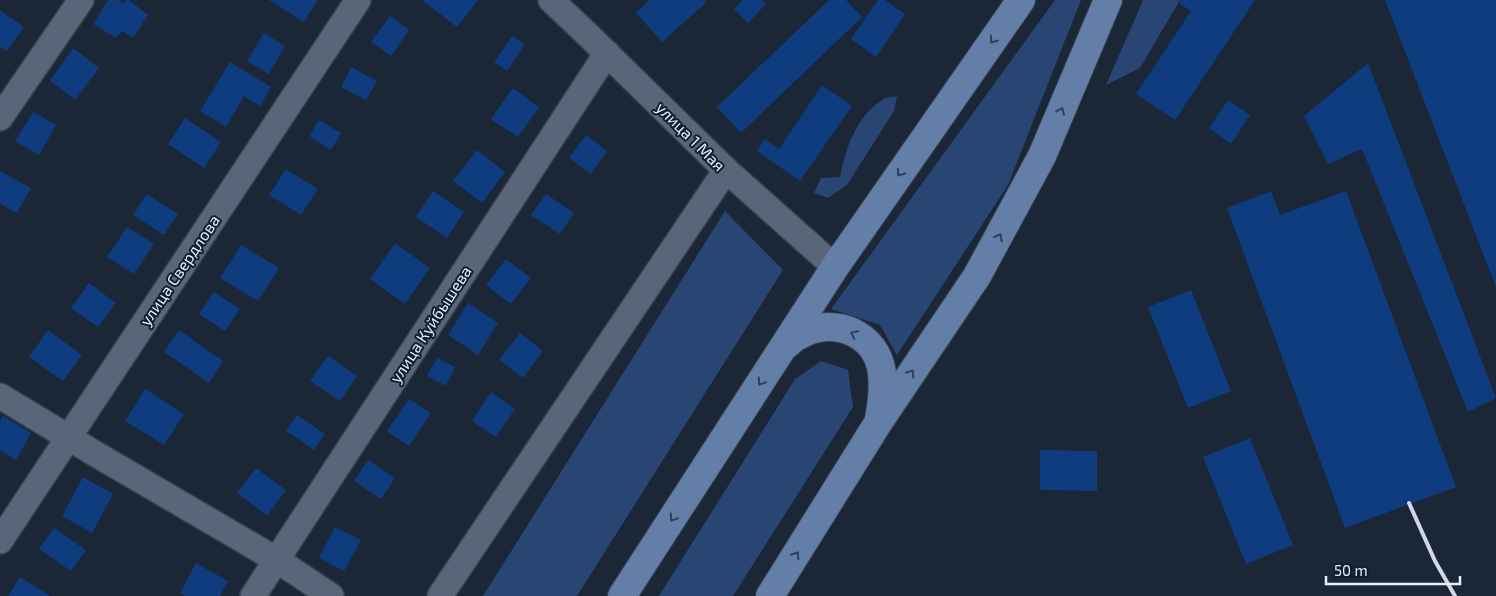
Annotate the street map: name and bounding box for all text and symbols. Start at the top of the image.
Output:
one-way arrow [990,34,999,44]
street label: улица 1 Мая [652,98,729,175]
one-way arrow [1055,107,1065,116]
one-way arrow [897,168,906,177]
street label: улица Свердлова [135,211,224,330]
one-way arrow [993,233,1003,242]
street label: улица Куйбышева [385,262,476,387]
one-way arrow [851,330,860,340]
one-way arrow [905,370,914,379]
one-way arrow [758,376,767,385]
one-way arrow [669,513,679,522]
one-way arrow [789,551,799,560]
scale bar [1326,554,1460,586]
text: 50 m [1334,561,1368,579]

